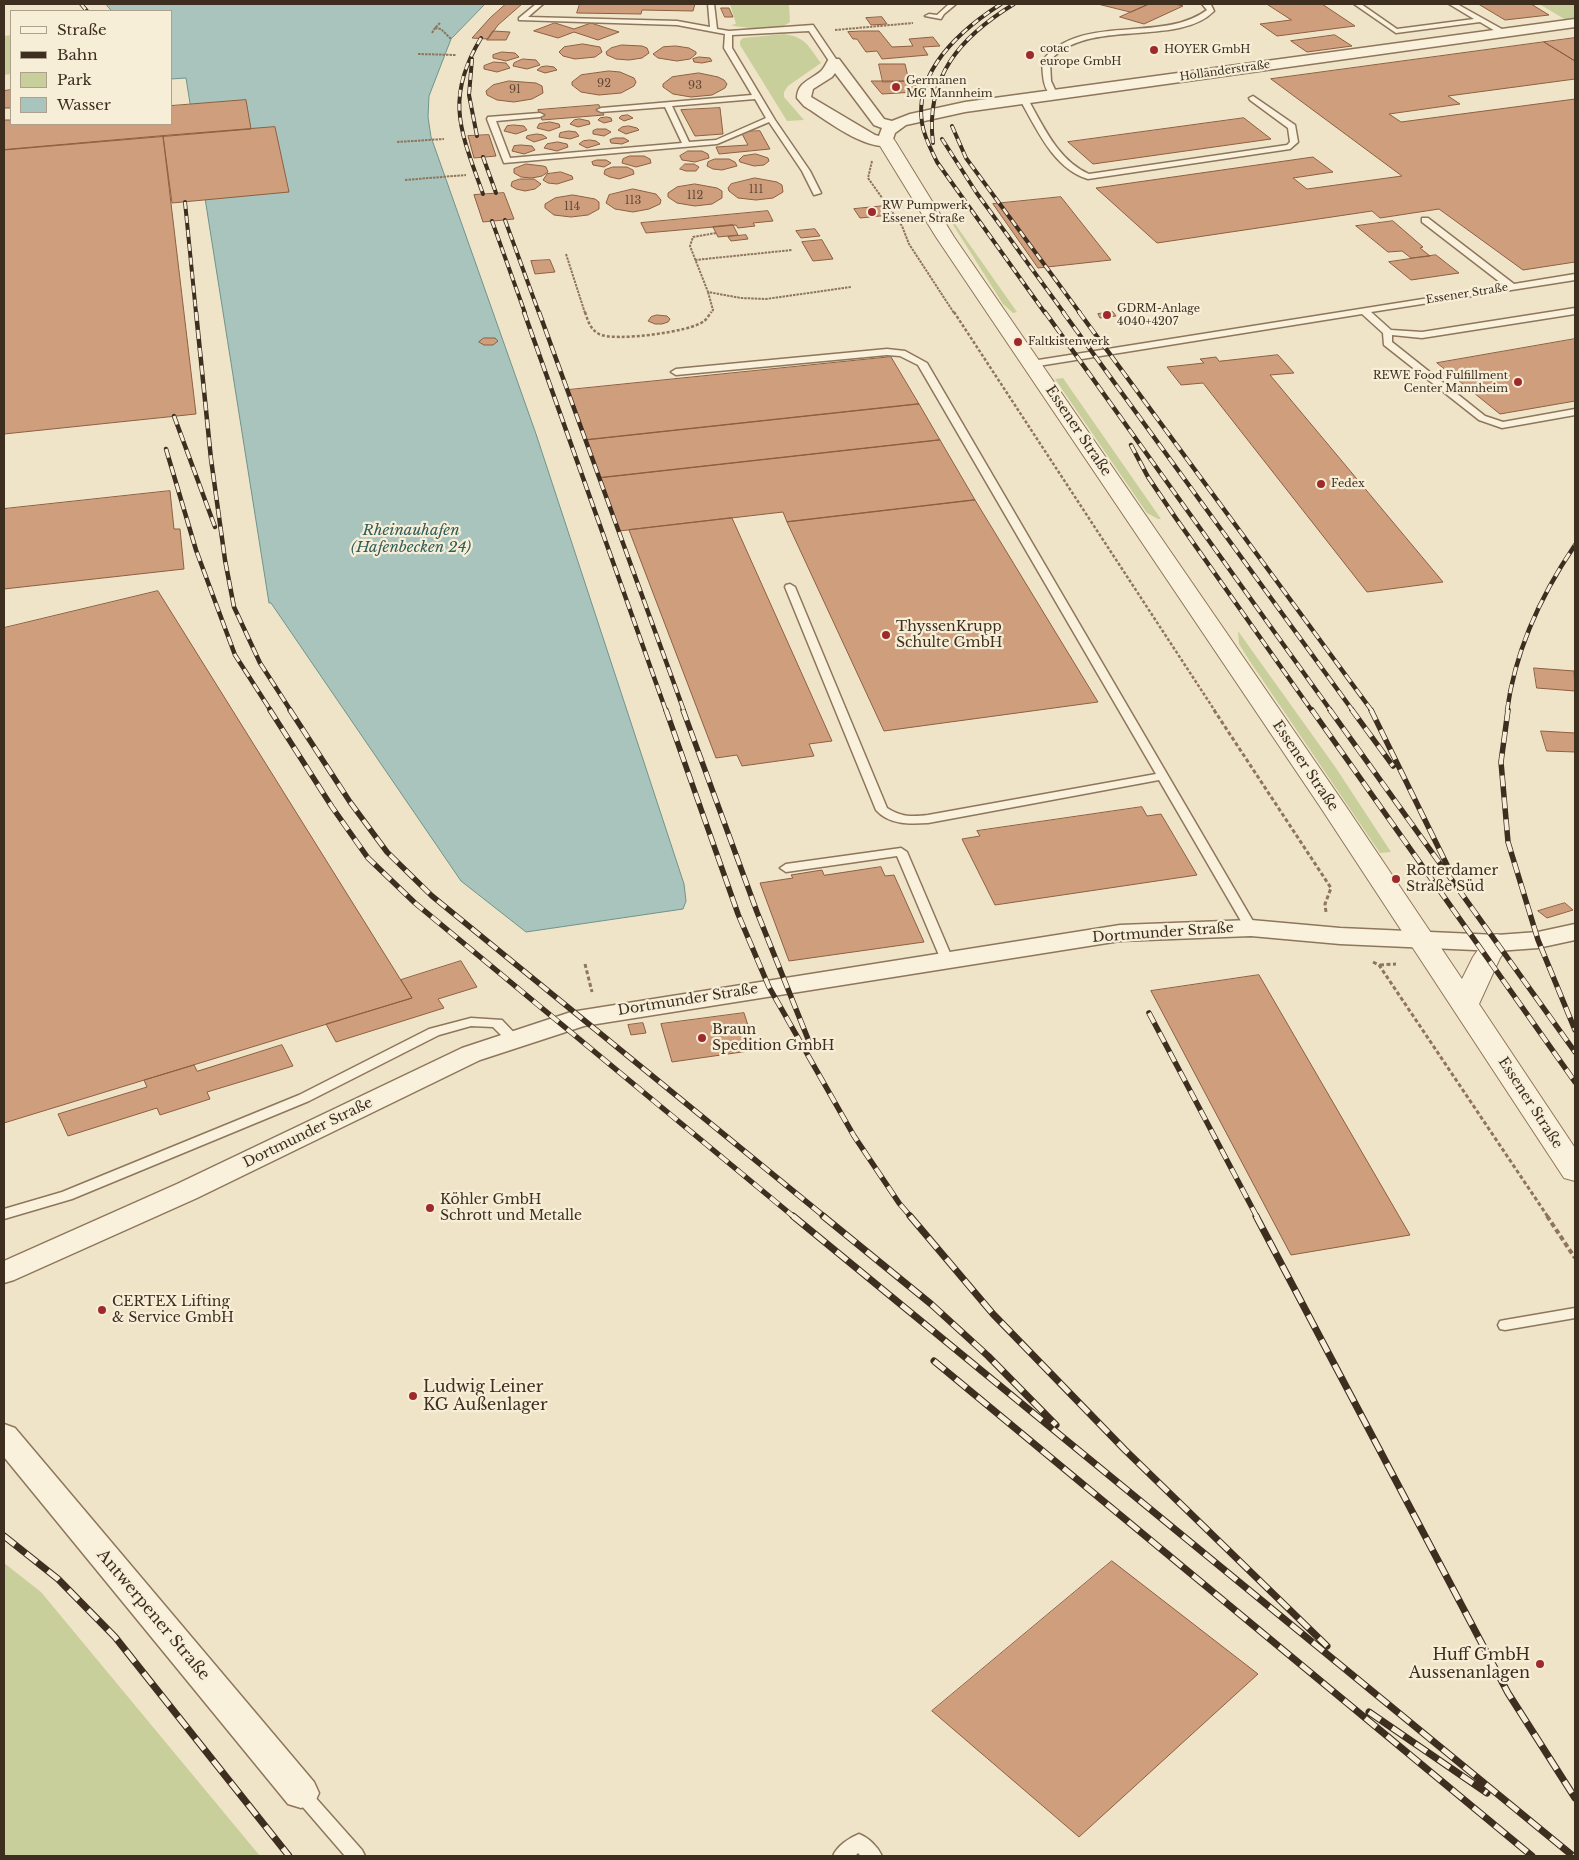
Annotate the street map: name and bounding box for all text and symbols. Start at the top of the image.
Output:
legend [10,10,172,125]
text: Straße [57,20,107,39]
place label: cotac europe GmbH [1040,42,1121,68]
place label: HOYER GmbH [1164,43,1250,57]
marker: HOYER GmbH [1148,44,1160,56]
text: Bahn [57,45,97,64]
marker: cotac europe GmbH [1024,49,1036,61]
street label: Holländerstraße [1179,58,1271,84]
text: Park [57,70,92,89]
place label: Germanen MC Mannheim [906,74,993,100]
house number: 92 [597,77,611,91]
house number: 93 [688,79,702,93]
marker: Germanen MC Mannheim [890,81,902,93]
house number: 91 [509,83,521,97]
text: Wasser [57,95,111,114]
house number: 111 [749,183,763,197]
house number: 112 [687,189,703,203]
house number: 113 [625,194,641,208]
place label: RW Pumpwerk Essener Straße [882,199,968,225]
house number: 114 [564,200,580,214]
marker: RW Pumpwerk Essener Straße [866,206,878,218]
street label: Essener Straße [1425,281,1509,307]
place label: GDRM-Anlage 4040+4207 [1117,302,1200,328]
marker: GDRM-Anlage 4040+4207 [1101,309,1113,321]
place label: Faltkistenwerk [1028,335,1110,349]
marker: Faltkistenwerk [1012,336,1024,348]
place label: REWE Food Fulfillment Center Mannheim [1373,369,1508,395]
marker: REWE Food Fulfillment Center Mannheim [1512,376,1524,388]
street label: Essener Straße [1042,383,1114,479]
place label: Fedex [1331,477,1365,491]
marker: Fedex [1315,478,1327,490]
water label: Rheinauhafen (Hafenbecken 24) [351,522,471,557]
place label: ThyssenKrupp Schulte GmbH [896,619,1002,652]
marker: ThyssenKrupp Schulte GmbH [880,629,892,641]
street label: Essener Straße [1269,718,1341,814]
place label: Rotterdamer Straße Süd [1406,863,1498,896]
marker: Rotterdamer Straße Süd [1390,873,1402,885]
street label: Dortmunder Straße [1092,920,1234,946]
street label: Dortmunder Straße [617,981,759,1019]
place label: Braun Spedition GmbH [712,1022,835,1054]
marker: Braun Spedition GmbH [696,1032,708,1044]
street label: Essener Straße [1494,1054,1566,1152]
street label: Dortmunder Straße [241,1094,375,1172]
place label: Köhler GmbH Schrott und Metalle [440,1192,582,1224]
marker: Köhler GmbH Schrott und Metalle [424,1202,436,1214]
place label: CERTEX Lifting & Service GmbH [112,1294,234,1326]
marker: CERTEX Lifting & Service GmbH [96,1304,108,1316]
place label: Ludwig Leiner KG Außenlager [423,1377,548,1415]
marker: Ludwig Leiner KG Außenlager [407,1390,419,1402]
street label: Antwerpener Straße [93,1546,213,1684]
place label: Huff GmbH Aussenanlagen [1409,1645,1530,1683]
marker: Huff GmbH Aussenanlagen [1534,1658,1546,1670]

